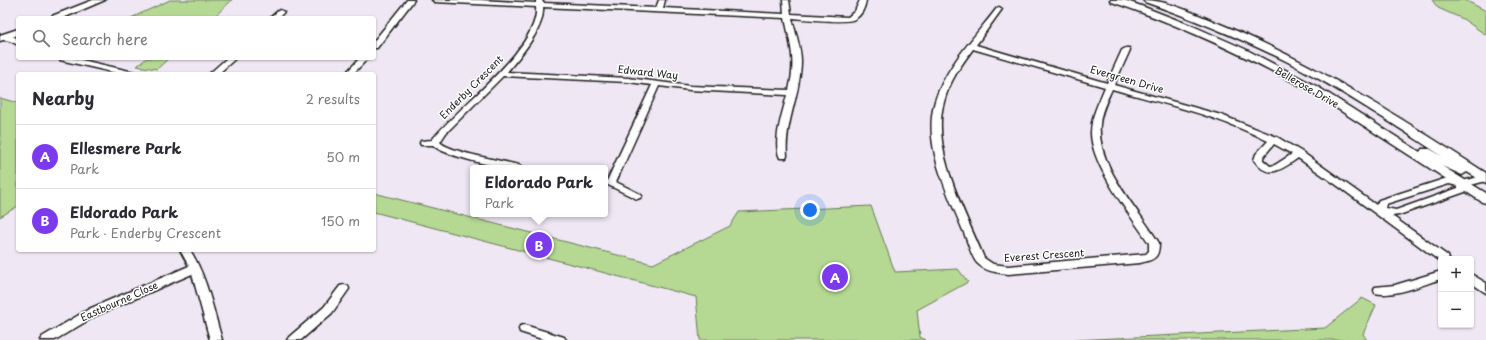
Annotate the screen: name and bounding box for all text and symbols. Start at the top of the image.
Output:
search box [16,16,376,60]
icon: search [30,27,52,49]
text: Search here [62,27,148,50]
street label: Enderby Crescent [435,51,506,122]
street label: Edward Way [617,61,679,82]
street label: Evergreen Drive [1089,61,1166,96]
street label: Bellerose Drive [1272,62,1342,111]
text: Nearby [32,85,94,111]
text: 2 results [306,89,360,108]
text: Ellesmere Park [70,136,182,159]
text: A [40,147,50,166]
text: 50 m [326,147,360,166]
text: Park [70,159,99,178]
popup [470,165,608,217]
text: Eldorado Park [485,170,593,193]
text: Park [485,193,514,212]
text: Eldorado Park [70,200,178,223]
your location [800,200,820,220]
text: B [41,211,49,230]
text: 150 m [321,211,360,230]
text: Park · Enderby Crescent [70,223,221,242]
pin: B [526,230,552,260]
street label: Everest Crescent [1003,244,1084,265]
map controls [1438,256,1474,328]
button: + [1438,256,1474,292]
pin: A [822,262,848,292]
street label: Eastbourne Close [78,277,160,324]
button: − [1438,292,1474,328]

